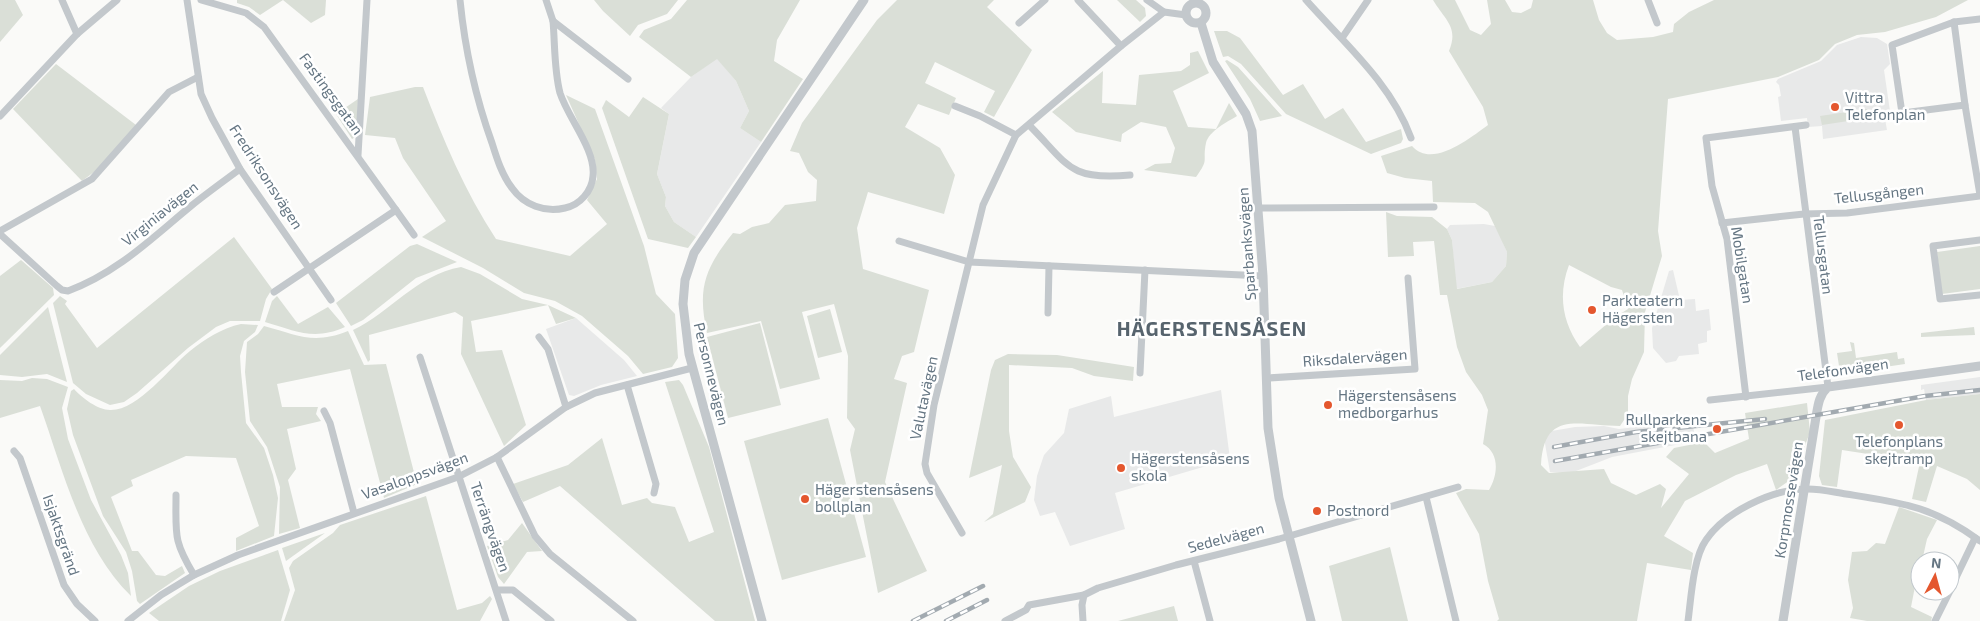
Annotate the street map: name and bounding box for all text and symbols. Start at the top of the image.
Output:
street label: Fastingsgatan [296,49,368,138]
place label: Vittra Telefonplan [1845,88,1926,123]
marker: Vittra Telefonplan [1829,101,1841,113]
street label: Fredriksonsvägen [226,121,307,232]
street label: Virginiavägen [118,177,201,249]
street label: Tellusgången [1833,179,1925,207]
street label: Sparbanksvägen [1233,187,1259,301]
street label: Tellusgatan [1810,214,1838,295]
street label: Mobilgatan [1728,225,1758,305]
place label: Parkteatern Hägersten [1602,291,1683,326]
marker: Parkteatern Hägersten [1586,304,1598,316]
district label: HÄGERSTENSÅSEN [1117,316,1307,340]
street label: Personnevägen [690,320,733,427]
street label: Riksdalervägen [1302,344,1408,370]
street label: Valutavägen [905,354,941,441]
street label: Telefonvägen [1796,354,1889,384]
place label: Hägerstensåsens medborgarhus [1338,386,1457,421]
marker: Hägerstensåsens medborgarhus [1322,399,1334,411]
place label: Rullparkens skejtbana [1626,410,1707,446]
marker: Telefonplans skejtramp [1893,419,1905,431]
marker: Rullparkens skejtbana [1711,423,1723,435]
place label: Telefonplans skejtramp [1855,432,1943,468]
street label: Korpmossevägen [1770,440,1806,560]
street label: Vasaloppsvägen [359,447,470,503]
place label: Hägerstensåsens skola [1131,449,1250,484]
marker: Hägerstensåsens skola [1115,462,1127,474]
street label: Terrängvägen [467,479,515,574]
place label: Hägerstensåsens bollplan [815,480,934,515]
street label: Isjaktsgränd [39,492,84,578]
marker: Hägerstensåsens bollplan [799,493,811,505]
place label: Postnord [1327,501,1389,519]
marker: Postnord [1311,505,1323,517]
street label: Sedelvägen [1186,518,1266,556]
north arrow [1910,551,1960,601]
text: N [1930,554,1942,572]

